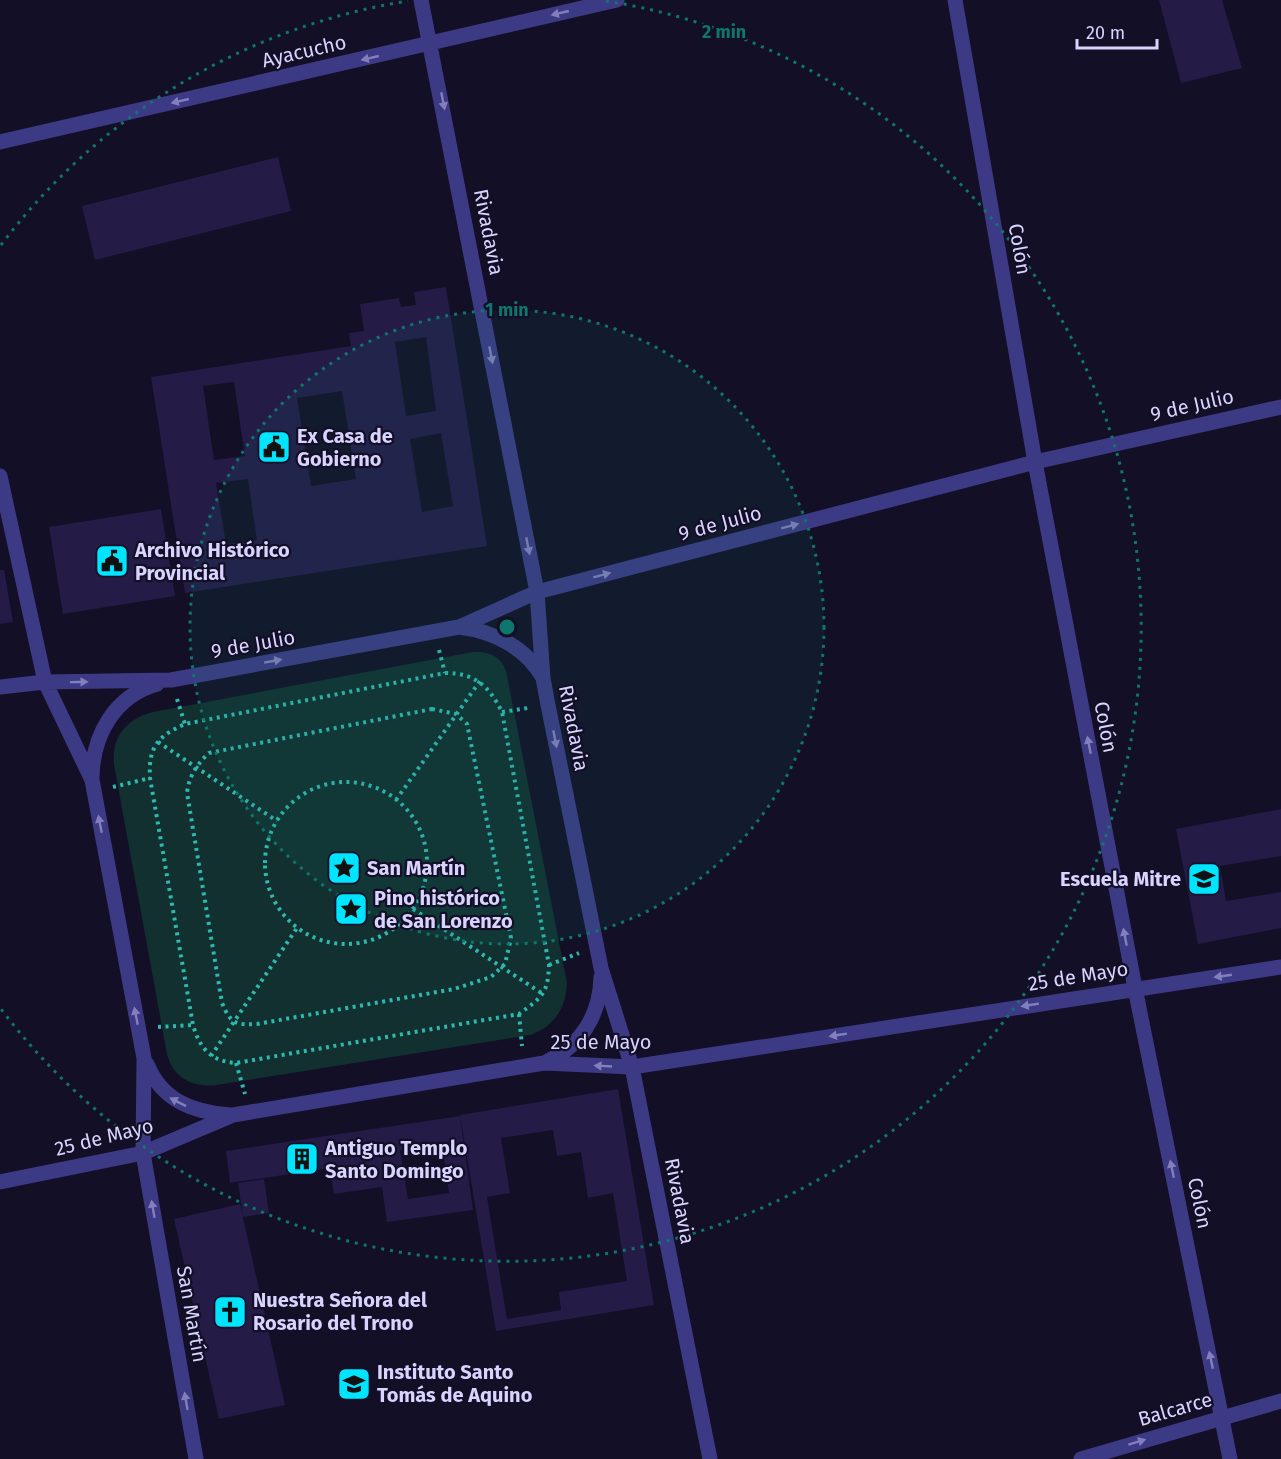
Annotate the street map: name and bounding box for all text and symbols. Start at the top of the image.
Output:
one-way arrow [551,9,570,19]
scale bar [1077,12,1156,50]
text: 2 min [702,21,746,43]
text: 20 m [1086,22,1125,44]
street label: Ayacucho [259,30,349,72]
one-way arrow [361,53,380,63]
one-way arrow [439,92,448,111]
one-way arrow [171,96,190,106]
street label: Rivadavia [469,187,509,277]
street label: Colón [1004,221,1036,277]
text: 1 min [485,299,529,321]
one-way arrow [487,345,496,364]
street label: 9 de Julio [1148,384,1236,426]
place label: Ex Casa de Gobierno [297,424,393,471]
public building icon: Ex Casa de Gobierno [256,429,292,465]
street label: 9 de Julio [676,500,764,546]
one-way arrow [782,521,800,530]
one-way arrow [524,537,533,556]
place label: Archivo Histórico Provincial [134,538,290,585]
public building icon: Archivo Histórico Provincial [94,543,130,579]
one-way arrow [593,570,611,580]
centre of rings [497,617,517,637]
street label: 9 de Julio [209,625,297,663]
one-way arrow [263,656,282,665]
one-way arrow [70,677,89,686]
street label: Rivadavia [554,683,594,773]
street label: Colón [1089,699,1123,755]
one-way arrow [551,730,560,749]
one-way arrow [1084,736,1093,755]
one-way arrow [95,814,104,833]
place icon: San Martín [326,850,362,886]
place label: San Martín [367,856,465,880]
school or university icon: Escuela Mitre [1186,861,1222,897]
place label: Escuela Mitre [1060,867,1181,891]
place label: Pino histórico de San Lorenzo [374,886,513,933]
place icon: Pino histórico de San Lorenzo [333,891,369,927]
one-way arrow [1120,927,1129,946]
street label: 25 de Mayo [1026,956,1130,996]
one-way arrow [1213,971,1232,980]
one-way arrow [1021,1000,1040,1009]
one-way arrow [131,1006,140,1025]
street label: 25 de Mayo [551,1030,651,1054]
one-way arrow [828,1031,847,1040]
one-way arrow [594,1061,613,1070]
one-way arrow [170,1097,187,1106]
street label: 25 de Mayo [52,1113,156,1161]
place label: Antiguo Templo Santo Domingo [324,1136,468,1183]
building icon: Antiguo Templo Santo Domingo [284,1141,320,1177]
street label: Rivadavia [660,1156,700,1246]
one-way arrow [1167,1160,1176,1179]
street label: Colón [1183,1175,1217,1231]
one-way arrow [148,1200,157,1219]
street label: San Martín [172,1264,212,1364]
place label: Nuestra Señora del Rosario del Trono [253,1288,427,1335]
church icon: Nuestra Señora del Rosario del Trono [212,1294,248,1330]
one-way arrow [1206,1351,1215,1370]
place label: Instituto Santo Tomás de Aquino [377,1360,533,1407]
school or university icon: Instituto Santo Tomás de Aquino [336,1366,372,1402]
street label: Balcarce [1135,1387,1215,1431]
one-way arrow [181,1392,190,1411]
one-way arrow [1128,1437,1146,1446]

